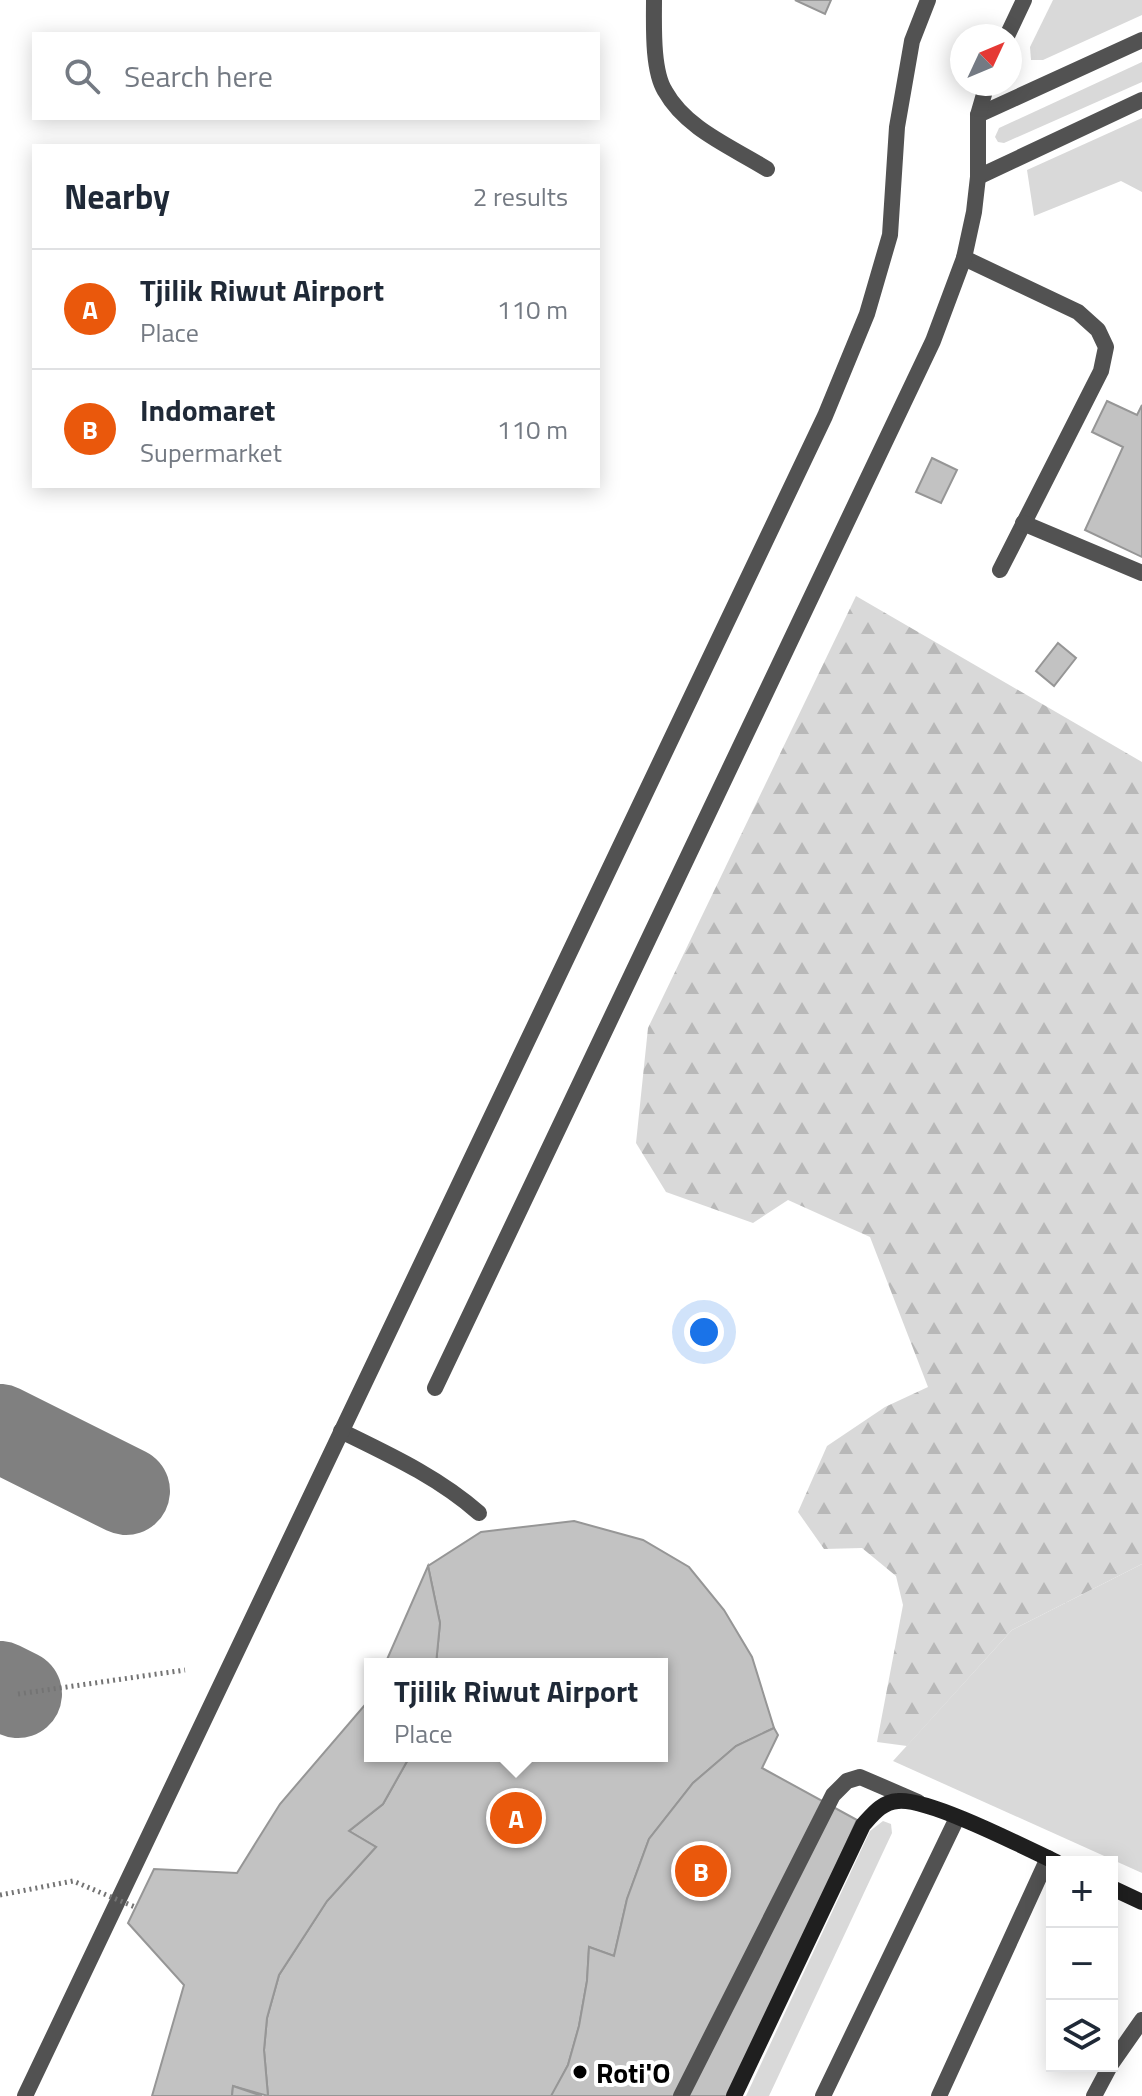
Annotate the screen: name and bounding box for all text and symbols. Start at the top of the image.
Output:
north arrow [950,24,1022,96]
search box [32,32,600,120]
text: Search here [124,53,273,99]
icon: search [60,54,104,98]
text: Nearby [64,170,170,222]
text: 2 results [473,177,568,216]
text: Tjilik Riwut Airport [140,267,384,313]
text: A [82,290,98,329]
text: 110 m [497,290,568,329]
text: Place [140,313,199,352]
text: Indomaret [140,387,275,433]
text: B [82,410,98,449]
text: 110 m [497,410,568,449]
text: Supermarket [140,433,282,472]
your location [684,1312,724,1352]
popup [364,1658,668,1762]
text: Tjilik Riwut Airport [394,1668,638,1714]
text: Place [394,1714,453,1753]
pin: A [490,1788,542,1848]
pin: B [675,1841,727,1901]
map controls [1046,1856,1118,2072]
button: + [1046,1856,1118,1928]
button: − [1046,1928,1118,2000]
button: layers [1046,2000,1118,2072]
place label: Roti'O [596,2051,670,2094]
marker: Roti'O [571,2063,589,2081]

